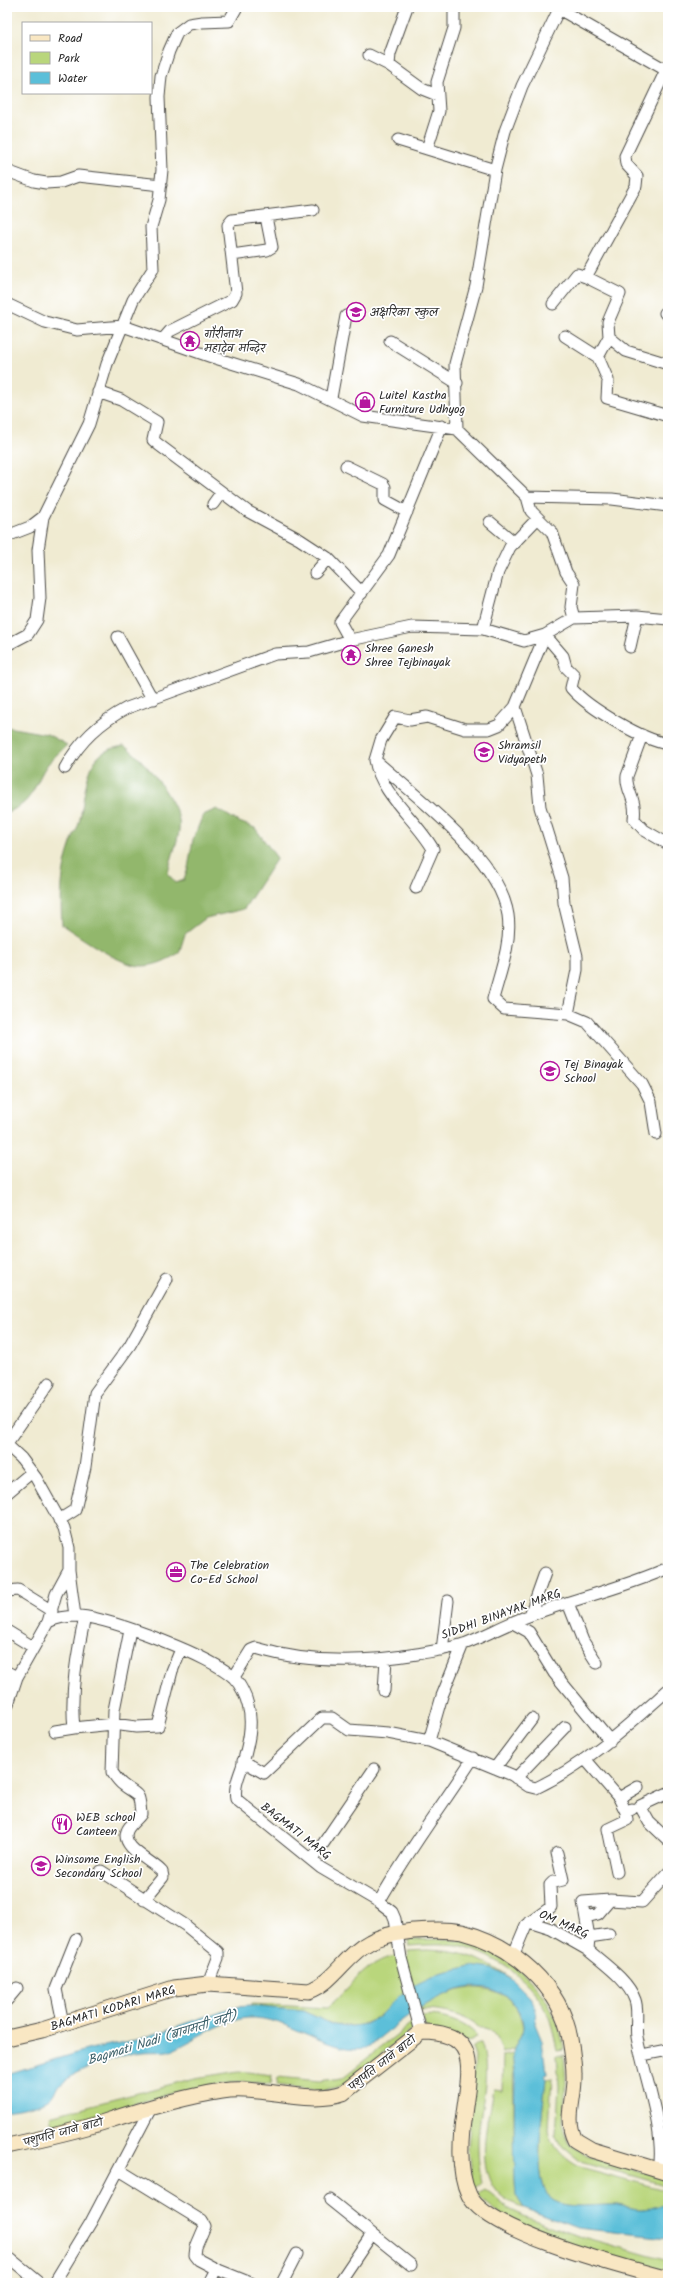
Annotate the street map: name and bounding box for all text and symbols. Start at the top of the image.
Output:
legend [22,22,152,94]
text: Road [58,29,83,48]
text: Park [58,49,80,68]
text: Water [58,69,88,88]
school or university icon: अक्षरिका स्कुल [345,301,367,323]
place label: अक्षरिका स्कुल [370,303,440,322]
place label: गौरीनाथ महादेव मन्दिर [204,325,267,358]
temple icon: गौरीनाथ महादेव मन्दिर [179,330,201,352]
place label: Luitel Kastha Furniture Udhyog [379,386,466,419]
shop icon: Luitel Kastha Furniture Udhyog [354,391,376,413]
place label: Shree Ganesh Shree Tejbinayak [365,639,451,672]
temple icon: Shree Ganesh Shree Tejbinayak [340,644,362,666]
place label: Shramsil Vidyapeth [498,736,547,769]
school or university icon: Shramsil Vidyapeth [473,741,495,763]
place label: Tej Binayak School [564,1055,623,1088]
school or university icon: Tej Binayak School [539,1060,561,1082]
place label: The Celebration Co-Ed School [190,1556,269,1589]
office icon: The Celebration Co-Ed School [165,1561,187,1583]
street label: SIDDHI BINAYAK MARG [439,1584,564,1645]
street label: BAGMATI MARG [256,1798,335,1865]
place label: WEB school Canteen [76,1808,136,1841]
restaurant icon: WEB school Canteen [51,1813,73,1835]
place label: Winsome English Secondary School [55,1850,142,1883]
school or university icon: Winsome English Secondary School [30,1855,52,1877]
street label: OM MARG [536,1905,592,1944]
street label: BAGMATI KODARI MARG [48,1980,178,2037]
water label: Bagmati Nadi (बागमती नदी) [85,2005,241,2071]
street label: पशुपति जाने बाटो [344,2029,422,2097]
street label: पशुपति जाने बाटो [20,2112,108,2152]

